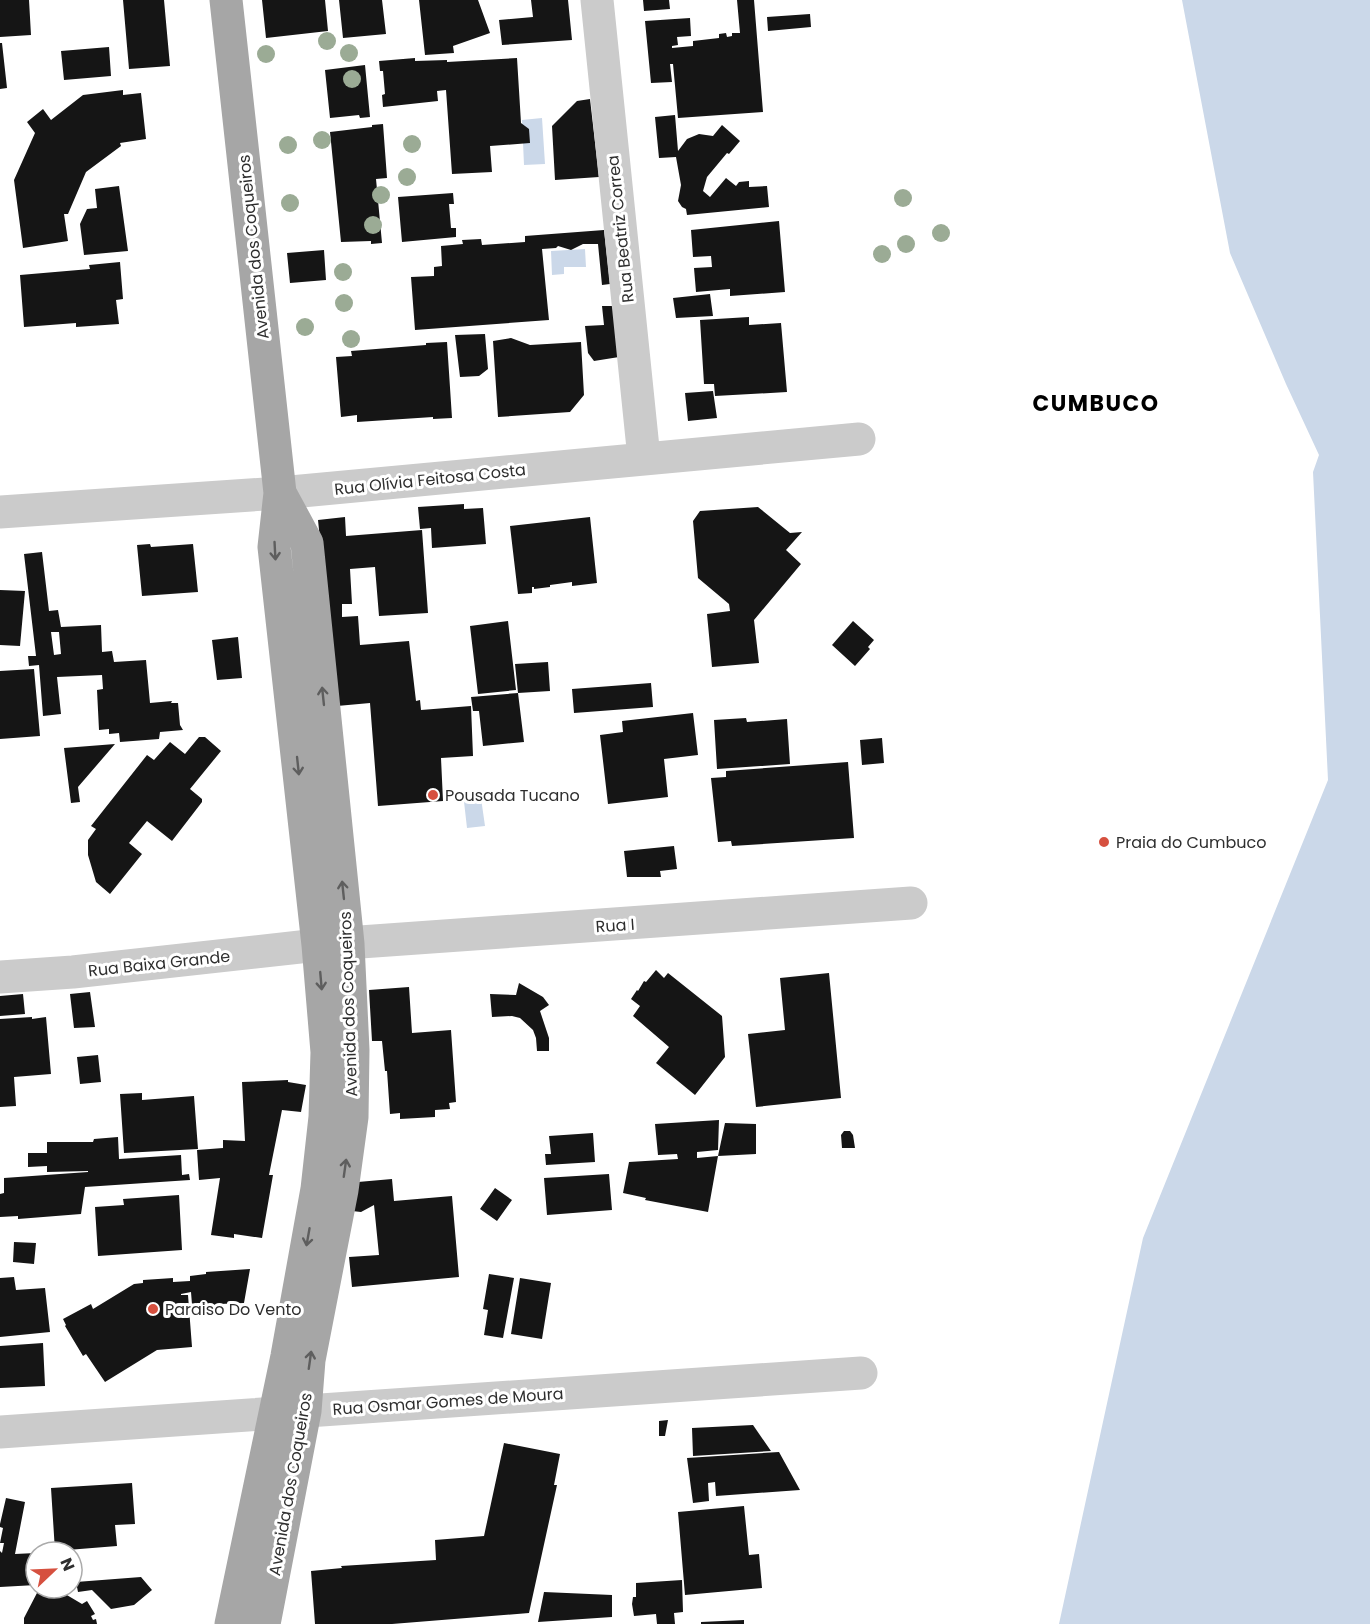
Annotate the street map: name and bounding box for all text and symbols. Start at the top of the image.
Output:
street label: Avenida dos Coqueiros [232,153,275,340]
street label: Rua Beatriz Correa [601,154,640,304]
district label: CUMBUCO [1032,388,1160,419]
street label: Rua Olívia Feitosa Costa [333,458,527,501]
one-way arrow [270,541,281,561]
one-way arrow [317,686,328,706]
one-way arrow [293,756,304,776]
place label: Pousada Tucano [445,784,580,807]
marker: Pousada Tucano [426,788,440,802]
place label: Praia do Cumbuco [1116,831,1266,854]
marker: Praia do Cumbuco [1097,835,1111,849]
one-way arrow [337,880,348,900]
street label: Avenida dos Coqueiros [334,911,363,1097]
street label: Rua I [595,913,635,938]
street label: Rua Baixa Grande [87,945,231,982]
one-way arrow [316,970,327,990]
one-way arrow [340,1158,351,1178]
one-way arrow [302,1227,313,1247]
place label: Paraiso Do Vento [165,1298,302,1321]
marker: Paraiso Do Vento [146,1302,160,1316]
one-way arrow [305,1350,316,1370]
street label: Rua Osmar Gomes de Moura [332,1382,564,1421]
street label: Avenida dos Coqueiros [263,1391,318,1577]
north arrow [24,1540,84,1600]
text: N [54,1554,80,1574]

